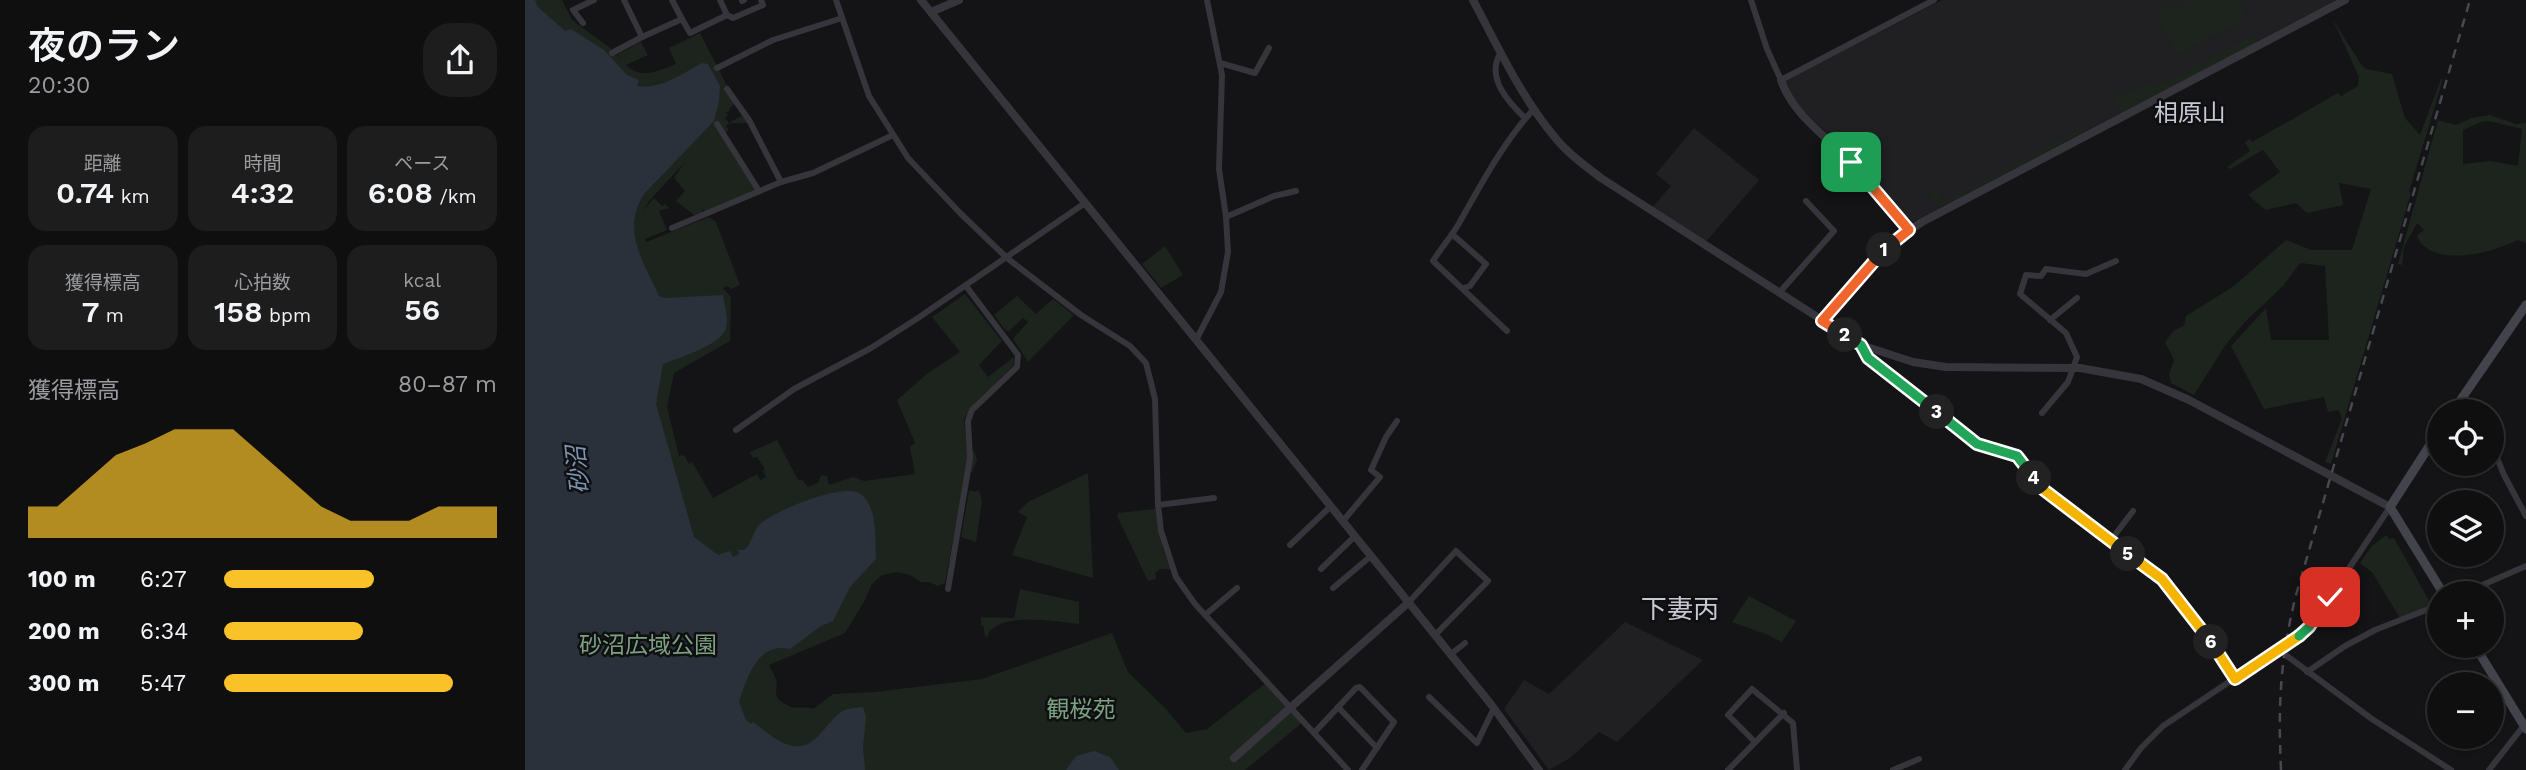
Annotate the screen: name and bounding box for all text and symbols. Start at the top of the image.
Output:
button: share [423,23,497,97]
text: 夜のラン [28,24,180,68]
text: 20:30 [28,72,90,99]
district label: 相原山 [2154,99,2226,127]
pin [1821,132,1881,192]
icon: arrive [1832,143,1870,181]
text: 距離 [84,152,122,175]
text: 時間 [243,152,282,175]
text: ペース [394,152,450,175]
text: 0.74 [56,175,114,210]
text: 4:32 [231,175,294,210]
text: 6:08 [368,175,433,210]
text: km [114,185,150,208]
text: /km [433,185,477,208]
pin: 1 [1867,232,1901,268]
text: 1 [1879,238,1888,261]
text: kcal [403,269,441,292]
text: 獲得標高 [65,271,141,294]
text: 心拍数 [234,271,291,294]
text: 56 [404,292,440,327]
text: 7 [82,294,99,329]
text: 158 [214,294,263,329]
text: m [99,304,124,327]
text: bpm [263,304,311,327]
pin: 2 [1827,318,1863,352]
text: 2 [1839,323,1850,346]
text: 80–87 m [398,371,497,398]
text: 獲得標高 [28,377,120,404]
pin: 3 [1919,394,1955,430]
map controls [2427,399,2504,749]
button: locate [2427,399,2504,476]
text: 3 [1931,400,1942,423]
water label: 砂沼 [561,442,594,495]
pin: 4 [2017,461,2051,496]
text: 4 [2027,466,2040,489]
button: layers [2427,490,2504,567]
pin: 5 [2111,536,2145,572]
text: 5 [2122,542,2133,565]
text: 100 m [28,566,96,593]
text: 6:27 [140,566,187,593]
pin [2300,567,2360,627]
icon: check [2311,578,2349,616]
button: + [2427,581,2504,658]
district label: 下妻丙 [1641,594,1719,624]
text: 200 m [28,618,100,645]
text: 6:34 [140,618,188,645]
pin: 6 [2193,624,2229,660]
text: 6 [2205,630,2216,653]
park label: 砂沼広域公園 [579,632,717,659]
text: 300 m [28,670,99,697]
text: 5:47 [140,670,186,697]
button: − [2427,672,2504,749]
park label: 観桜苑 [1047,696,1116,723]

